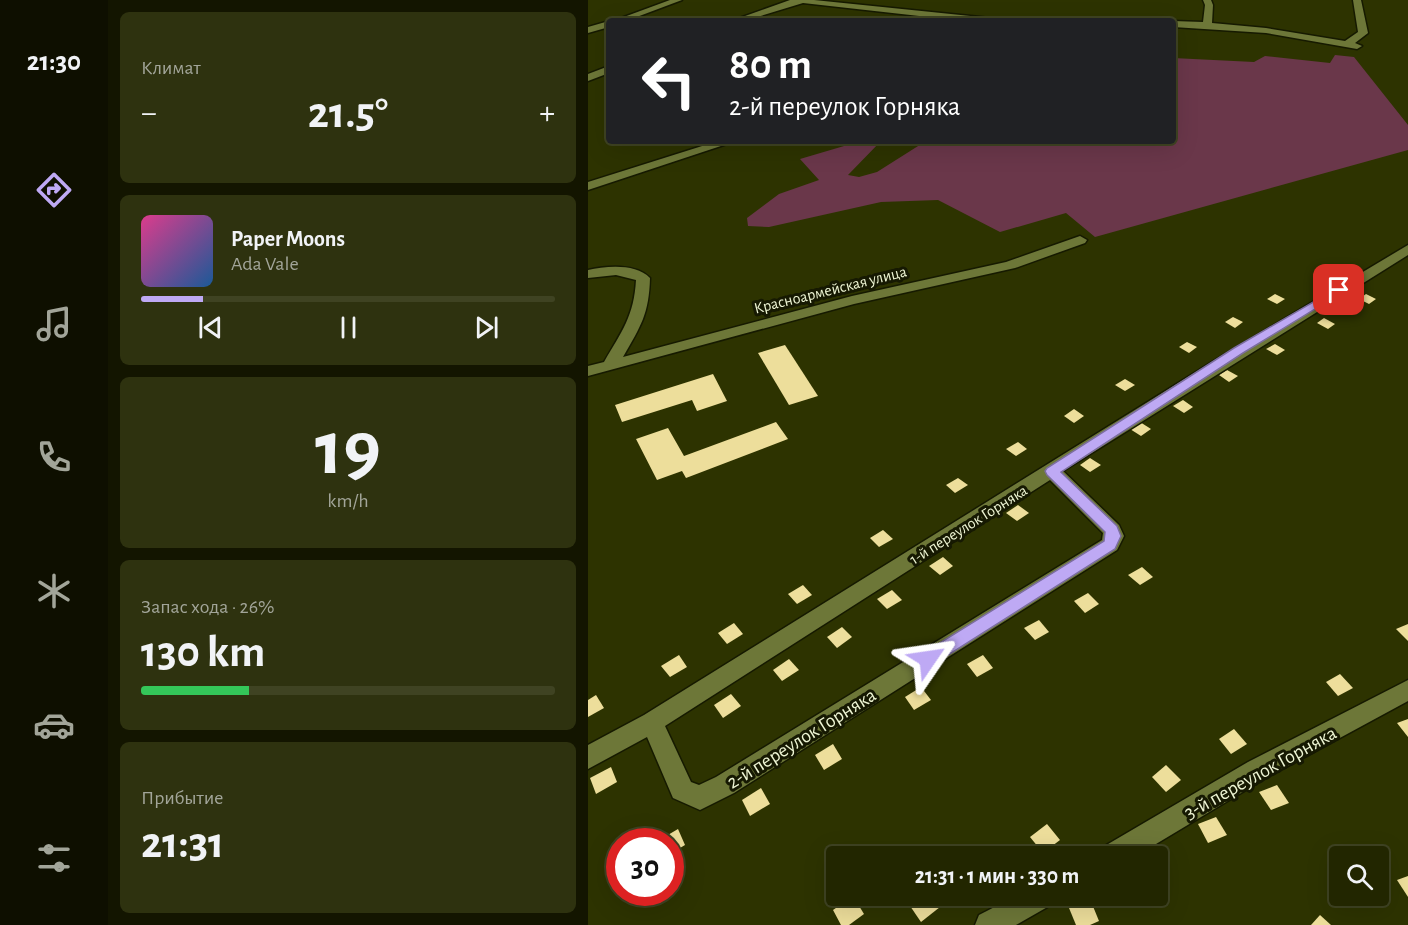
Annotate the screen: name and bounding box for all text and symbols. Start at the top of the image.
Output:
icon: left [630,42,708,120]
text: 80 m [729,44,812,86]
text: 21:30 [27,48,81,75]
text: Климат [141,58,201,78]
text: 21.5° [308,91,388,136]
text: 2-й переулок Горняка [729,93,960,120]
text: − [141,97,157,130]
text: + [539,97,555,130]
icon: directions [33,169,75,211]
text: Paper Moons [231,228,345,250]
text: Ada Vale [231,254,299,274]
street label: Красноармейская улица [752,263,908,318]
pin [1313,264,1364,315]
icon: arrive [1322,273,1355,306]
icon: music [33,303,75,345]
icon: previous [194,311,227,344]
icon: pause [332,311,365,344]
icon: next [470,311,503,344]
text: 19 [315,411,381,489]
icon: phone [33,436,75,478]
street label: 1-й переулок Горняка [907,482,1031,568]
text: km/h [327,491,369,511]
icon: climate [33,570,75,612]
text: Запас хода · 26% [141,597,275,617]
position arrow [896,627,960,691]
text: 130 km [141,630,265,675]
street label: 2-й переулок Горняка [724,685,880,793]
icon: car [33,704,75,746]
street label: 3-й переулок Горняка [1181,723,1340,823]
text: Прибытие [141,788,223,808]
text: 21:31 [141,821,224,866]
speed limit sign: 30 [606,828,684,906]
icon: filters [33,837,75,879]
map controls [1329,846,1389,906]
button: search [1329,846,1389,906]
text: 21:31 · 1 мин · 330 m [915,865,1079,887]

